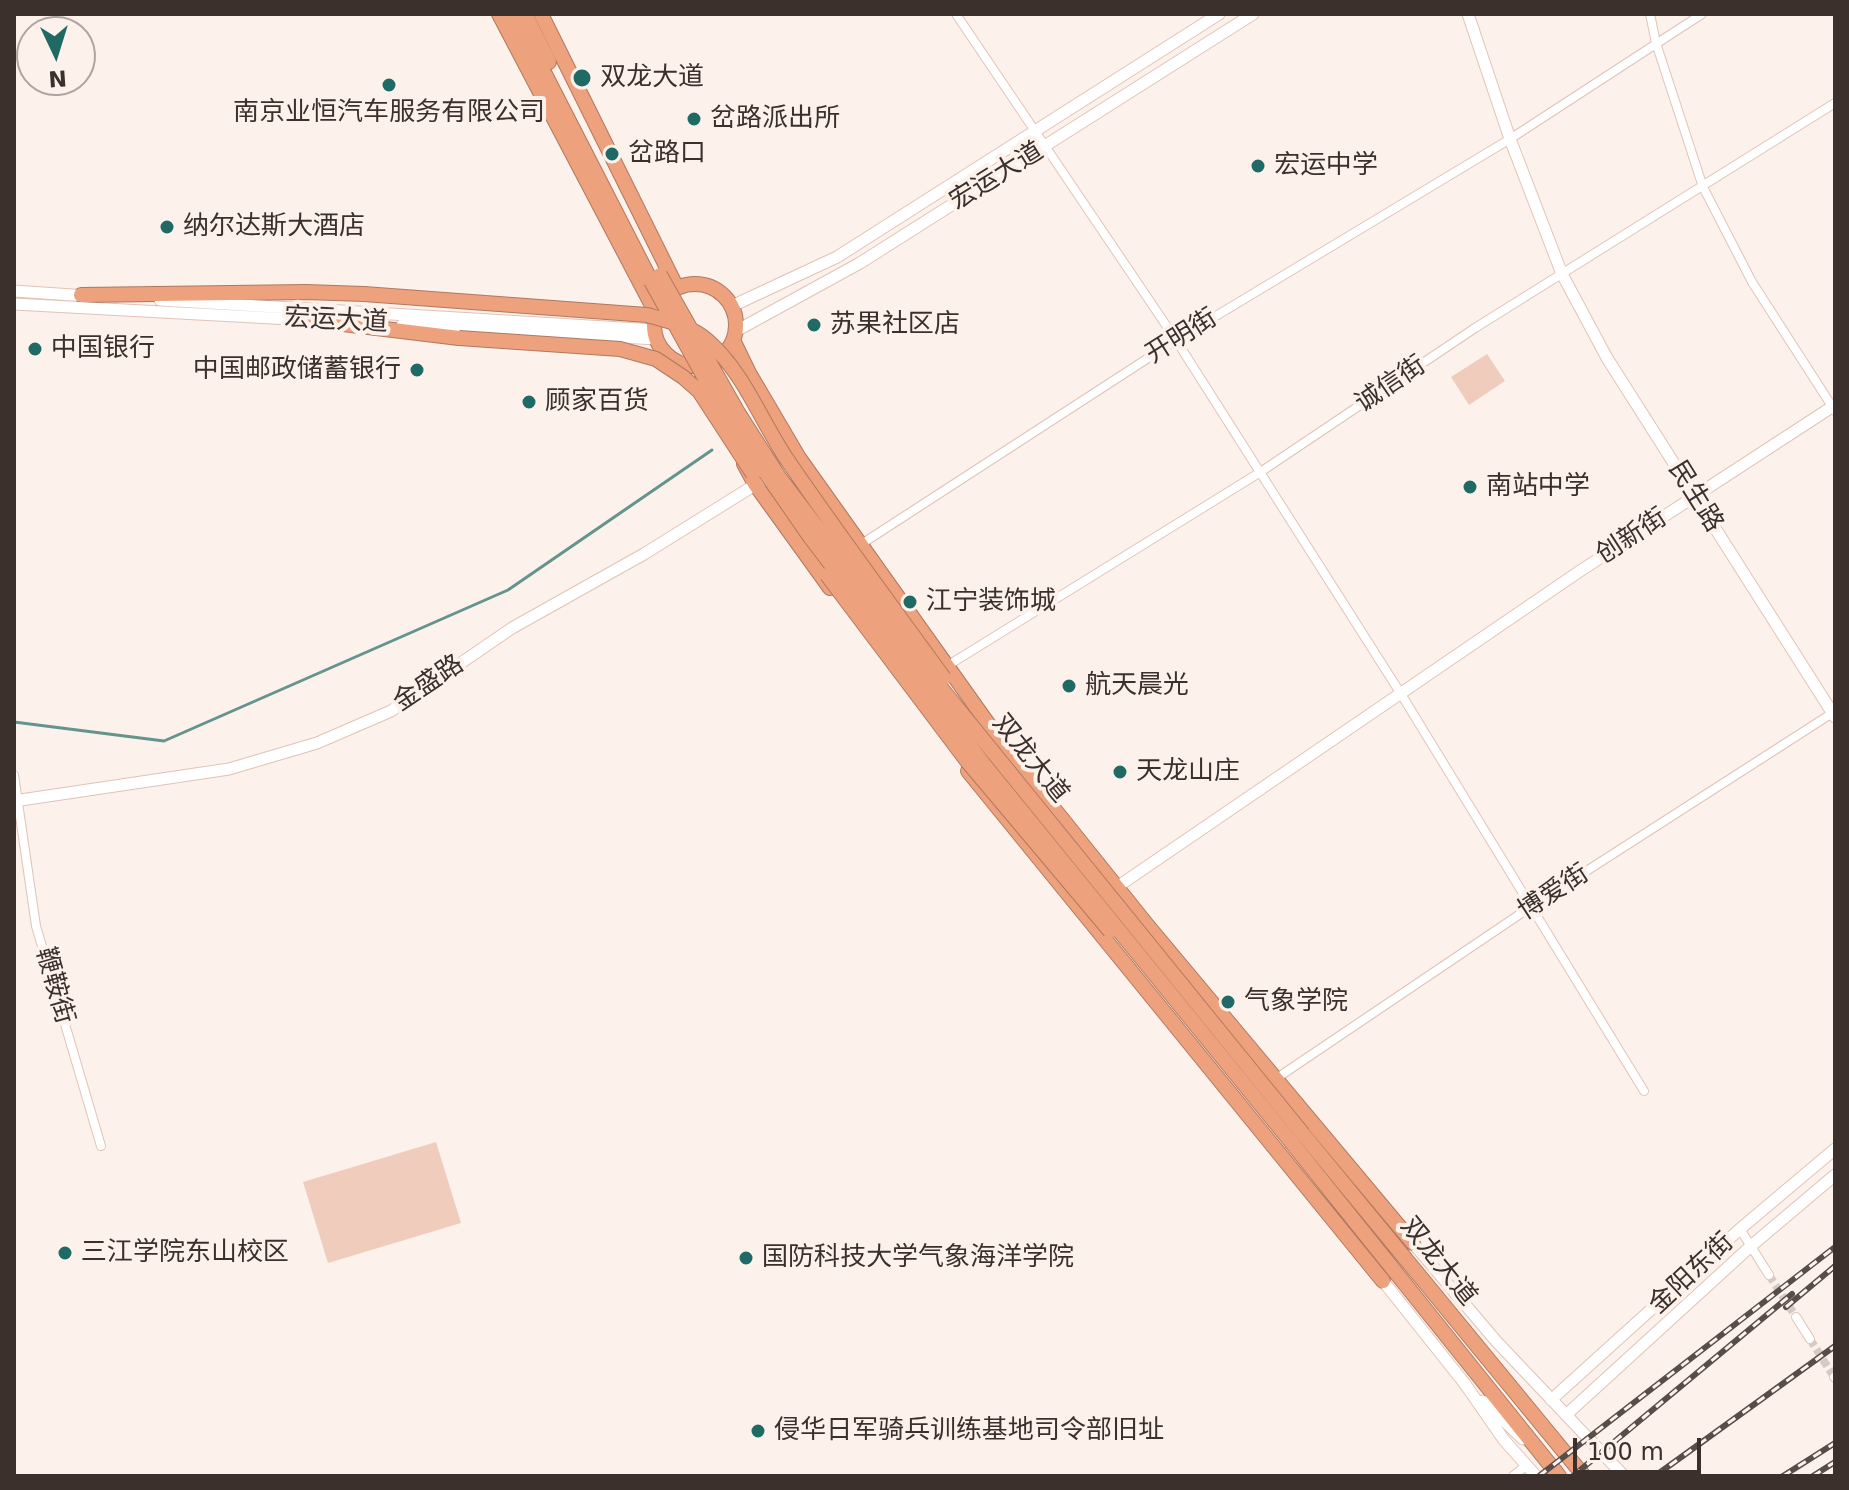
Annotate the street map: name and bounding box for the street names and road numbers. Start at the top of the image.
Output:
street label: 宏运大道 [945,136,1049,218]
street label: 宏运大道 [283,303,389,339]
street label: 开明街 [1141,303,1223,371]
street label: 诚信街 [1350,350,1432,420]
street label: 民生路 [1661,456,1729,538]
street label: 创新街 [1591,503,1673,571]
street label: 金盛路 [388,649,470,719]
street label: 双龙大道 [985,709,1075,809]
street label: 博爱街 [1513,859,1595,927]
street label: 鞭鞍街 [28,944,80,1028]
street label: 双龙大道 [1393,1212,1483,1312]
street label: 金阳东街 [1643,1227,1741,1321]

